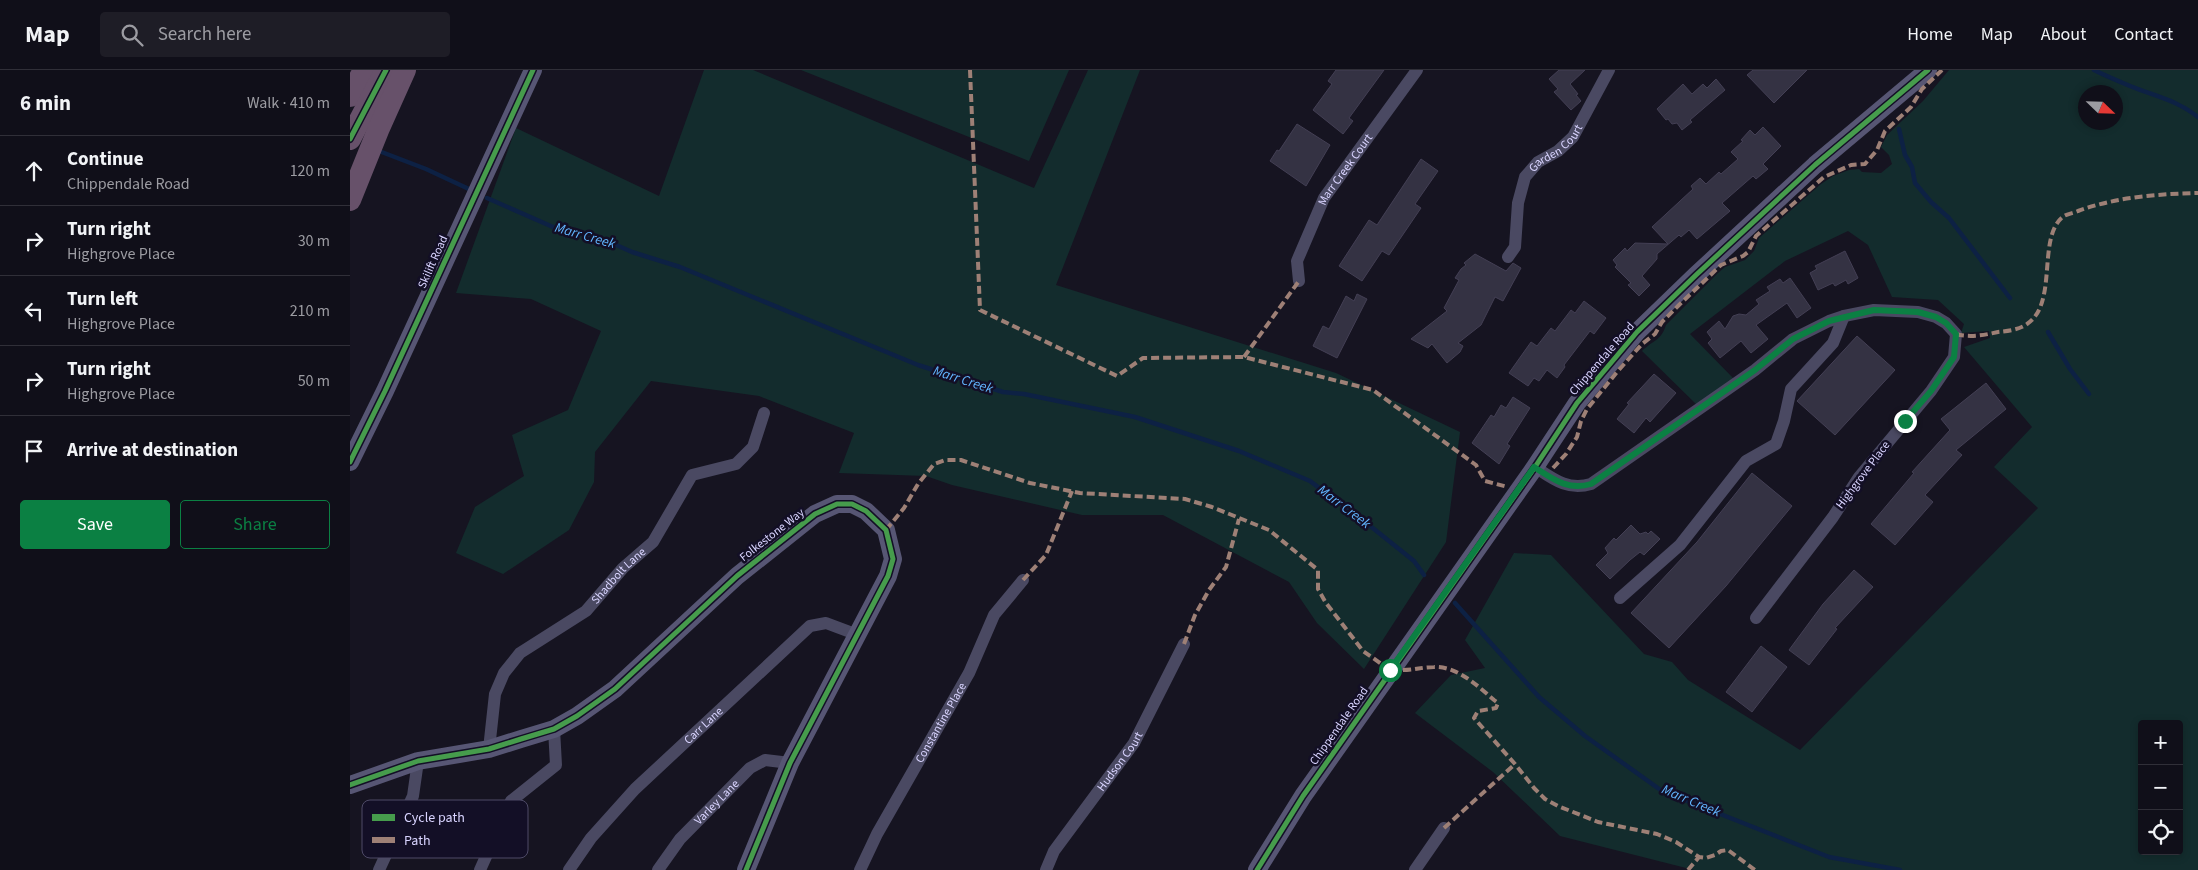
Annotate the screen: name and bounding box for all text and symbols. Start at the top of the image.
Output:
search box [100,12,450,57]
text: Map [25,17,70,52]
icon: search [118,21,146,49]
text: Search here [158,21,251,48]
text: Home [1907,22,1953,47]
text: Map [1981,22,2013,47]
text: About [2041,22,2086,47]
text: Contact [2114,22,2173,47]
north arrow [2078,85,2123,130]
text: 6 min [20,88,71,118]
text: Walk · 410 m [247,92,330,114]
street label: Garden Court [1525,121,1587,176]
street label: Marr Creek Court [1313,130,1377,208]
text: Continue [67,146,144,173]
icon: ahead [20,157,48,185]
text: 120 m [290,160,330,182]
text: Chippendale Road [67,173,190,195]
text: Turn right [67,216,151,243]
water label: Marr Creek [552,218,618,254]
icon: right [20,227,48,255]
text: 30 m [298,230,330,252]
street label: Skilift Road [414,233,452,291]
text: Highgrove Place [67,243,175,265]
text: Turn left [67,286,138,313]
icon: left [20,297,48,325]
text: 210 m [290,300,330,322]
text: Highgrove Place [67,313,175,335]
street label: Chippendale Road [1565,319,1639,399]
text: Turn right [67,356,151,383]
water label: Marr Creek [930,361,996,399]
icon: right [20,367,48,395]
text: 50 m [298,370,330,392]
text: Highgrove Place [67,383,175,405]
route end [1894,410,1917,433]
icon: arrive [20,437,48,465]
text: Arrive at destination [67,437,238,464]
street label: Highgrove Place [1832,438,1894,512]
water label: Marr Creek [1313,480,1375,534]
button: Save [20,500,170,549]
button: Share [180,500,330,549]
street label: Folkestone Way [736,504,808,566]
street label: Shadbolt Lane [587,543,650,608]
route start [1379,659,1402,682]
street label: Constantine Place [911,679,970,766]
street label: Chippendale Road [1306,683,1372,769]
street label: Carr Lane [680,703,727,748]
map controls [2138,720,2183,855]
button: + [2138,720,2183,765]
street label: Hudson Court [1093,729,1147,795]
button: − [2138,765,2183,810]
street label: Varley Lane [690,775,743,828]
water label: Marr Creek [1658,780,1724,822]
legend [362,800,528,858]
text: Cycle path [404,808,465,828]
button: locate [2138,810,2183,855]
text: Path [404,831,431,851]

